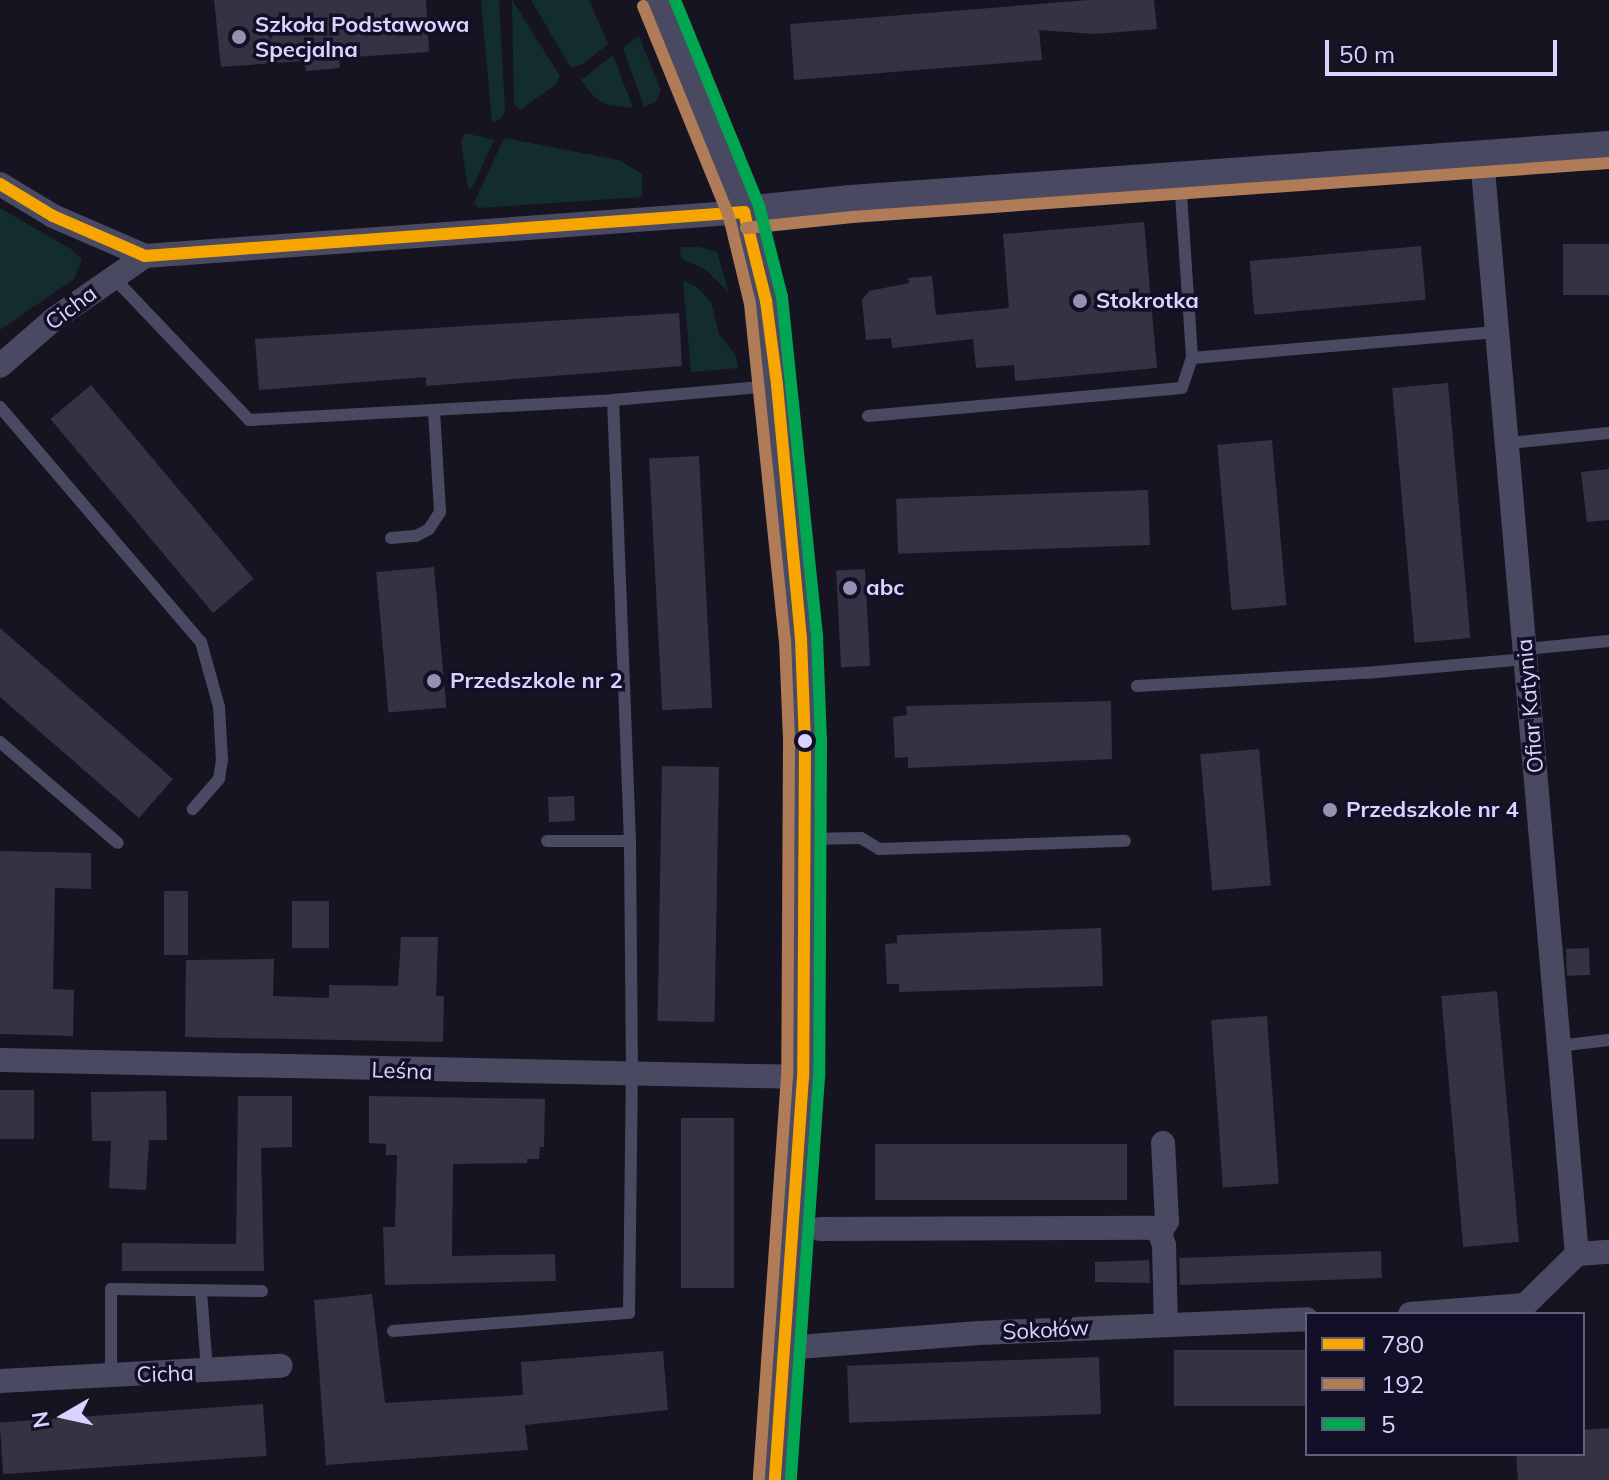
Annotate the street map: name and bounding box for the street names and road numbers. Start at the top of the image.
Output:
street label: Cicha [40,280,102,336]
street label: Ofiar Katynia [1511,638,1549,774]
street label: Leśna [371,1057,433,1085]
street label: Sokołów [1002,1315,1090,1345]
street label: Cicha [136,1360,194,1388]

